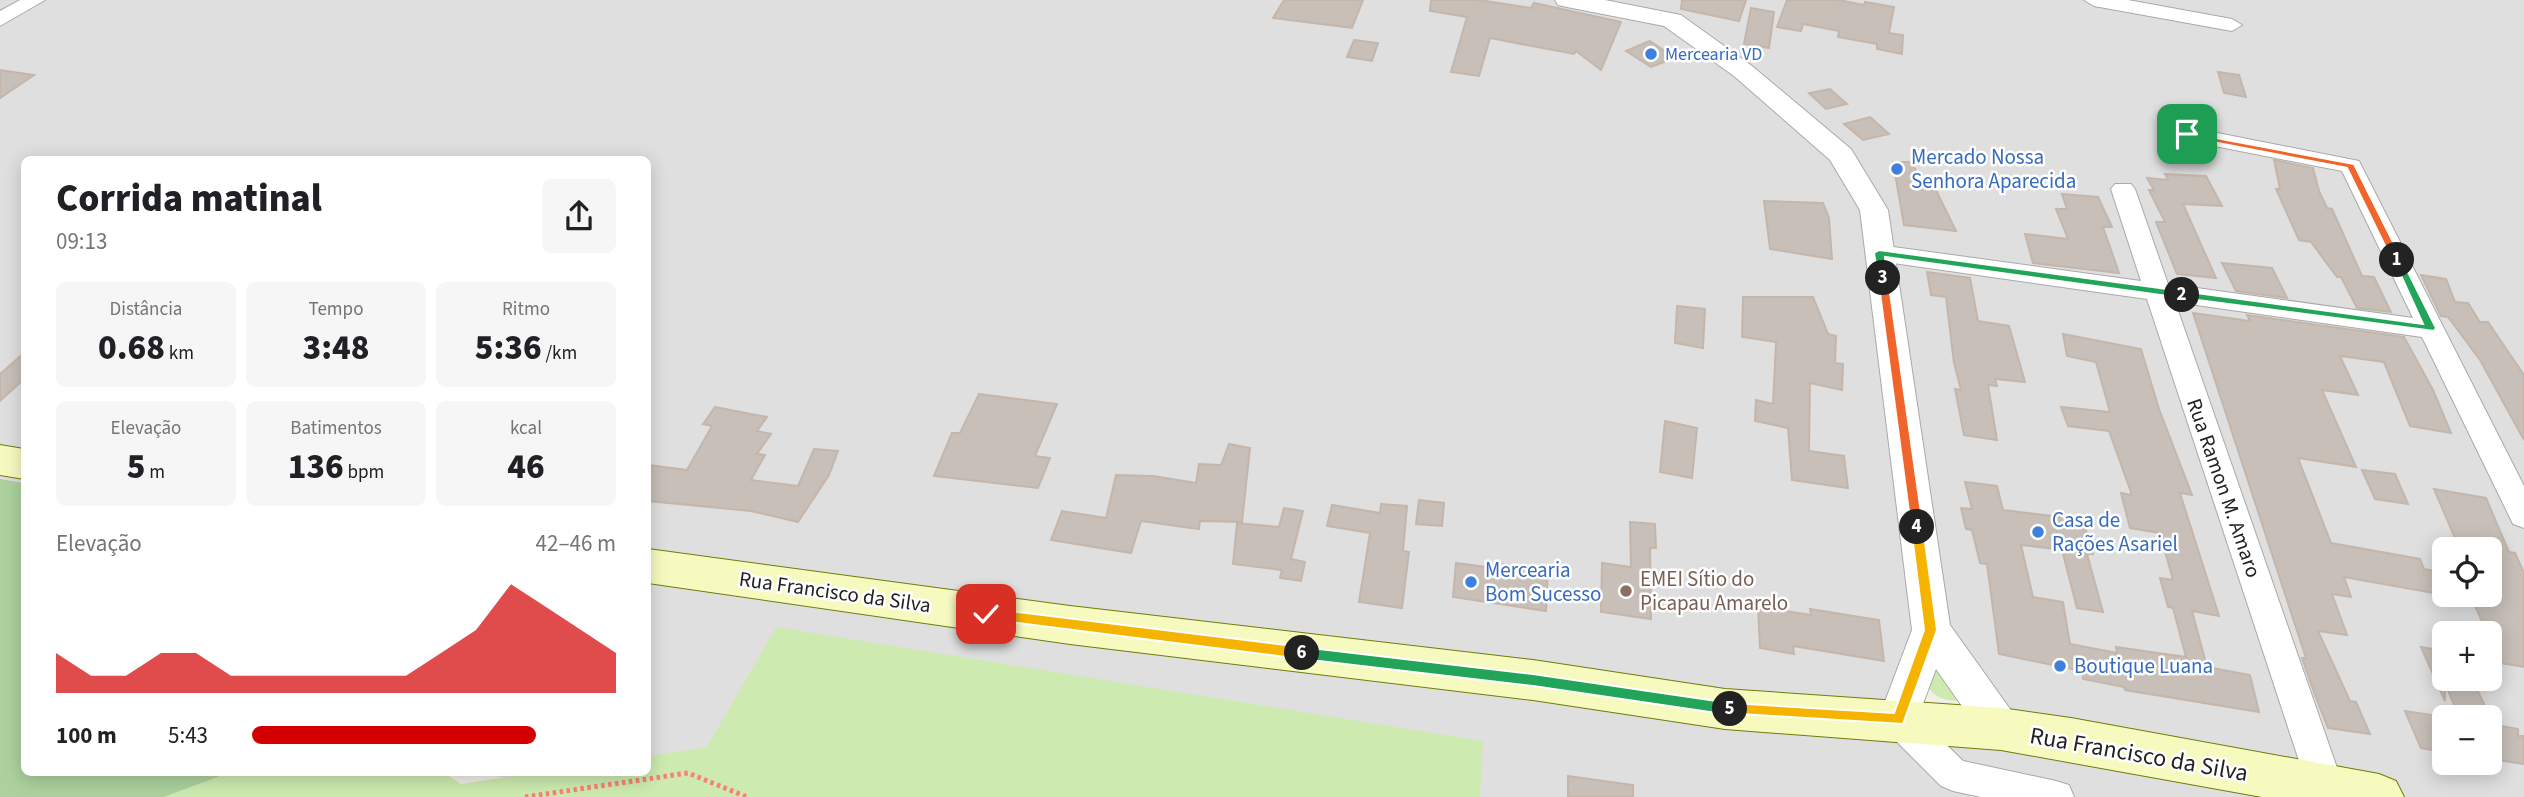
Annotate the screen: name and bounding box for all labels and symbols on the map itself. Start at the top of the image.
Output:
place label: Mercearia VD [1665,42,1762,67]
marker: Mercearia VD [1643,46,1659,62]
pin [2157,104,2217,164]
place label: Mercado Nossa Senhora Aparecida [1911,142,2076,196]
marker: Mercado Nossa Senhora Aparecida [1889,161,1905,177]
pin: 1 [2380,243,2414,278]
pin: 3 [1866,260,1900,296]
pin: 2 [2164,278,2200,312]
street label: Rua Ramon M. Amaro [2179,394,2269,582]
place label: Casa de Rações Asariel [2052,505,2178,559]
pin: 4 [1899,510,1934,544]
marker: Casa de Rações Asariel [2030,524,2046,540]
place label: Mercearia Bom Sucesso [1485,555,1602,609]
street label: Rua Francisco da Silva [737,564,933,620]
place label: EMEI Sítio do Picapau Amarelo [1640,564,1788,618]
marker: Mercearia Bom Sucesso [1463,574,1479,590]
marker: EMEI Sítio do Picapau Amarelo [1618,583,1634,599]
pin [956,584,1016,644]
pin: 6 [1284,636,1320,670]
place label: Boutique Luana [2074,651,2213,681]
marker: Boutique Luana [2052,658,2068,674]
pin: 5 [1712,692,1748,726]
street label: Rua Francisco da Silva [2027,718,2251,791]

